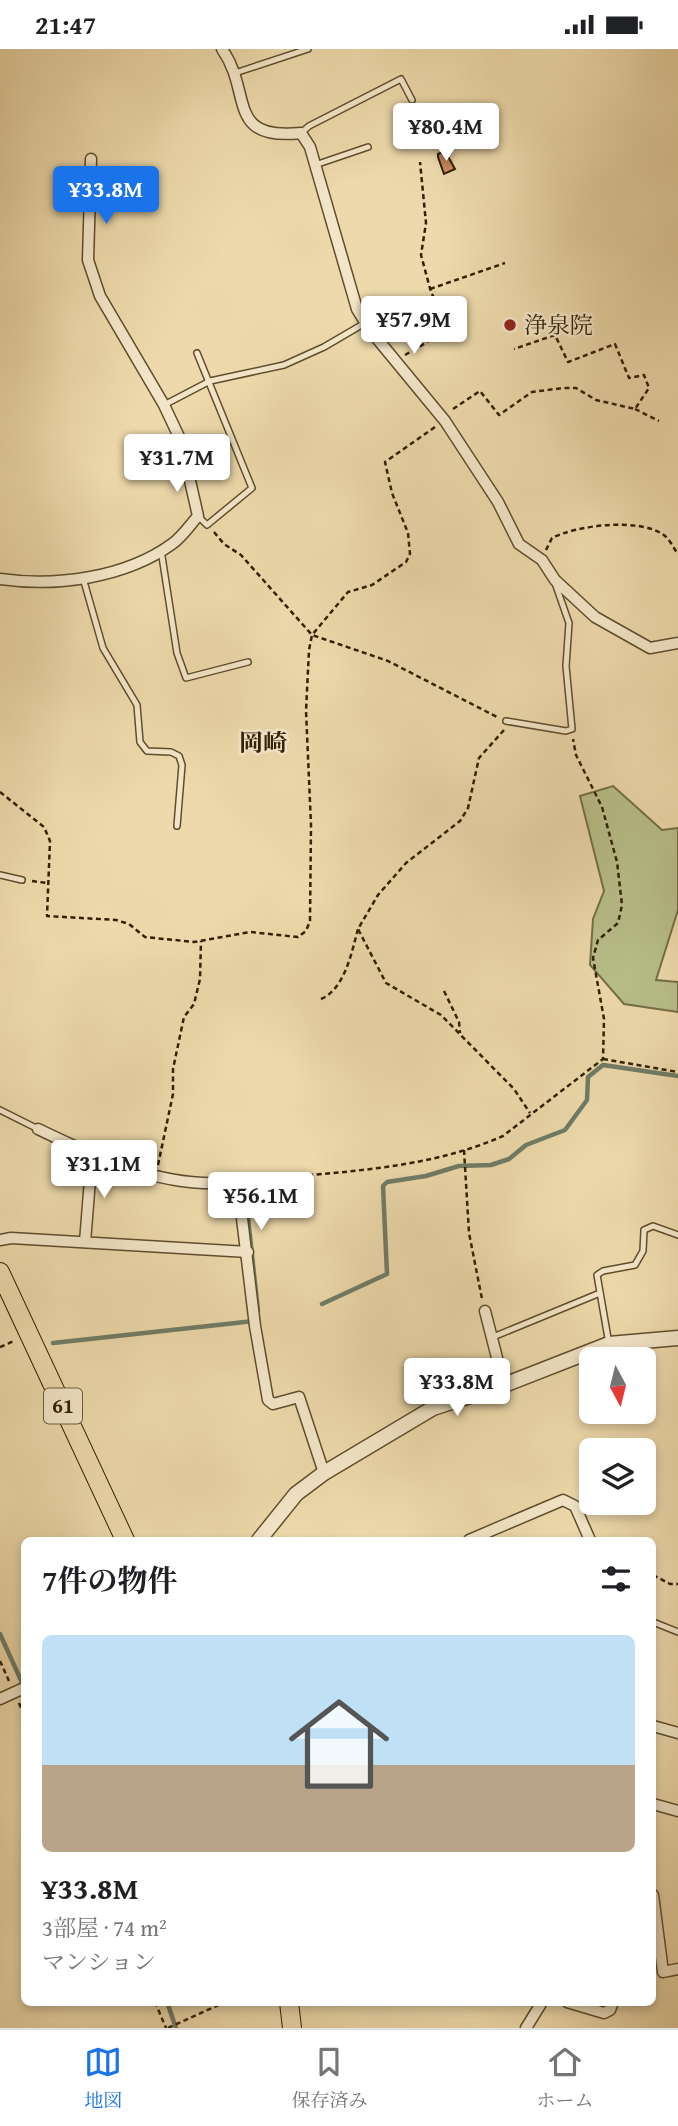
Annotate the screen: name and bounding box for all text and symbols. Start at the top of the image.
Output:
text: 21:47 [35,5,96,44]
pin: ¥80.4M [389,103,503,163]
text: ¥80.4M [409,109,483,142]
pin: ¥33.8M [49,167,163,226]
text: ¥33.8M [69,172,143,205]
pin: ¥57.9M [357,296,471,356]
text: ¥57.9M [377,302,451,335]
place label: 浄泉院 [524,308,593,341]
marker: 浄泉院 [502,317,518,333]
pin: ¥31.7M [120,435,234,494]
text: ¥31.7M [140,440,214,473]
district label: 岡崎 [239,725,287,760]
pin: ¥31.1M [47,1141,161,1200]
text: ¥31.1M [67,1146,141,1179]
pin: ¥56.1M [204,1173,318,1232]
text: ¥56.1M [224,1178,298,1211]
north arrow [579,1347,656,1425]
map controls [579,1347,656,1515]
pin: ¥33.8M [400,1359,514,1418]
text: ¥33.8M [420,1364,494,1397]
road number: 61 [44,1389,82,1423]
button: layers [579,1438,656,1515]
text: 7件の物件 [42,1558,178,1602]
icon: filters [597,1560,635,1598]
icon: home [276,1681,402,1807]
text: ¥33.8M [42,1866,138,1910]
text: 3部屋 · 74 m² [42,1911,167,1944]
text: マンション [42,1945,156,1978]
tab: 地図 [84,2043,123,2114]
tab: 保存済み [291,2043,368,2114]
tab: ホーム [536,2043,594,2114]

